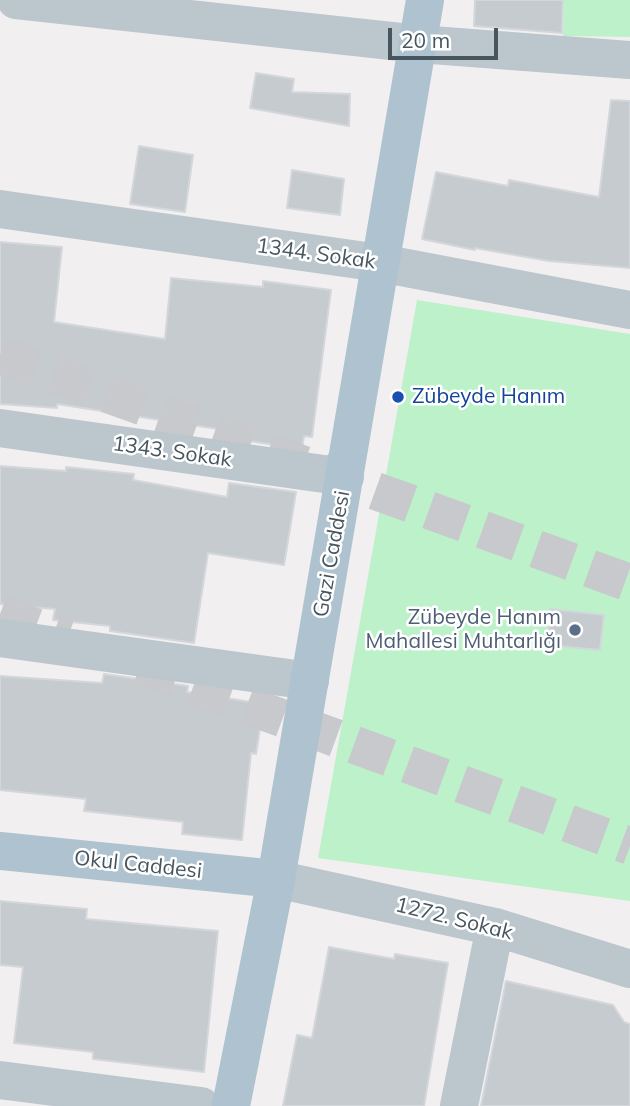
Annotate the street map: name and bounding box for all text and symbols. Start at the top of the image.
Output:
scale bar [392,14,502,58]
text: 20 m [401,27,450,53]
street label: 1344. Sokak [255,233,377,275]
place label: Zübeyde Hanım [412,384,565,410]
marker: Zübeyde Hanım [390,389,406,405]
street label: 1343. Sokak [111,431,233,473]
street label: Gazi Caddesi [308,489,356,619]
place label: Zübeyde Hanım Mahallesi Muhtarlığı [365,605,561,655]
marker: Zübeyde Hanım Mahallesi Muhtarlığı [567,622,583,638]
street label: Okul Caddesi [73,846,203,884]
street label: 1272. Sokak [393,892,515,946]

